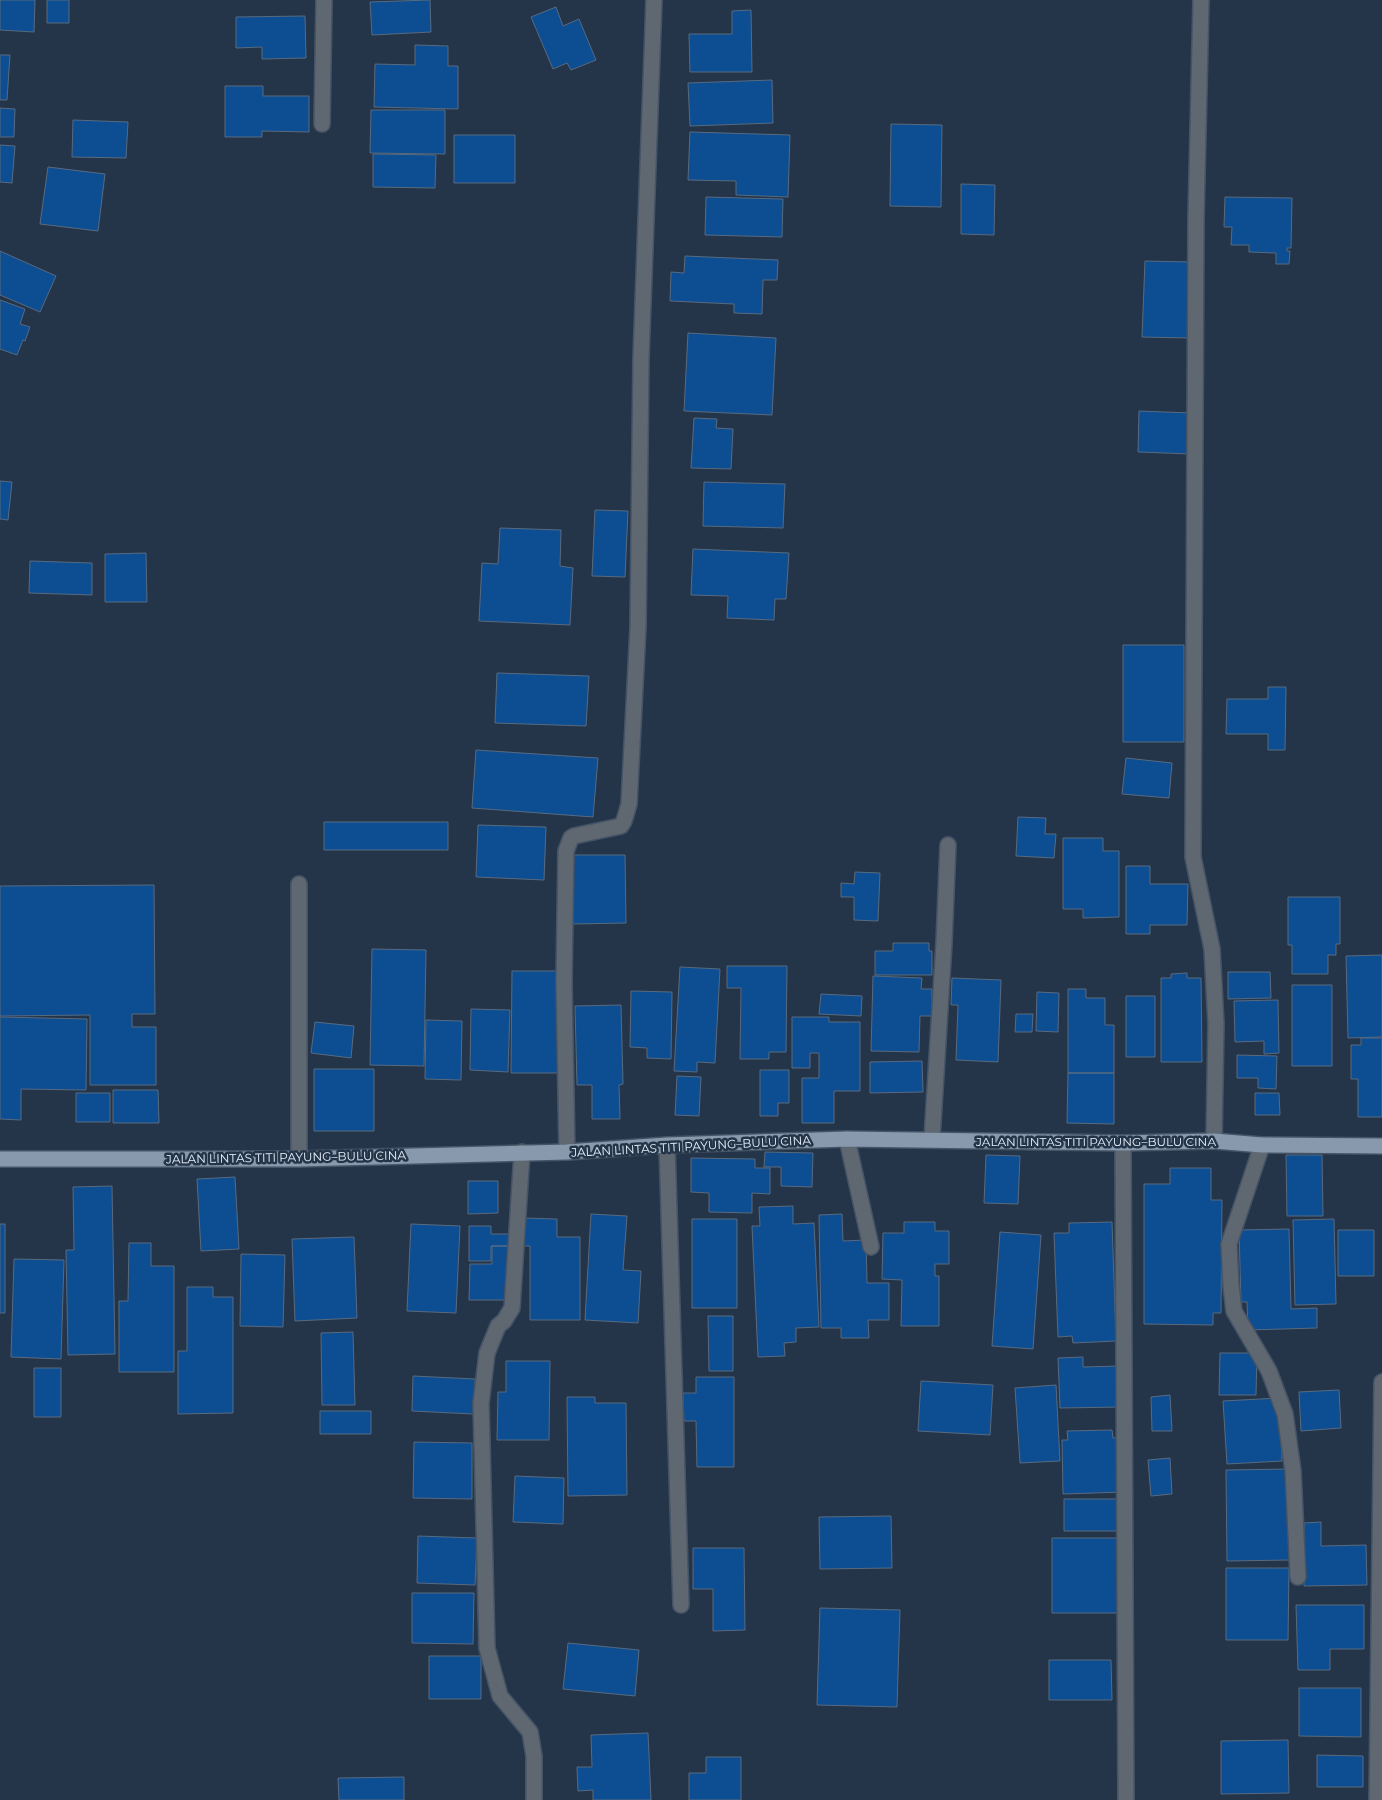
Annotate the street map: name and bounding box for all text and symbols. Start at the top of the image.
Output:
street label: JALAN LINTAS TITI PAYUNG–BULU CINA [570,1132,812,1160]
street label: JALAN LINTAS TITI PAYUNG–BULU CINA [975,1134,1216,1149]
street label: JALAN LINTAS TITI PAYUNG–BULU CINA [165,1147,406,1167]

